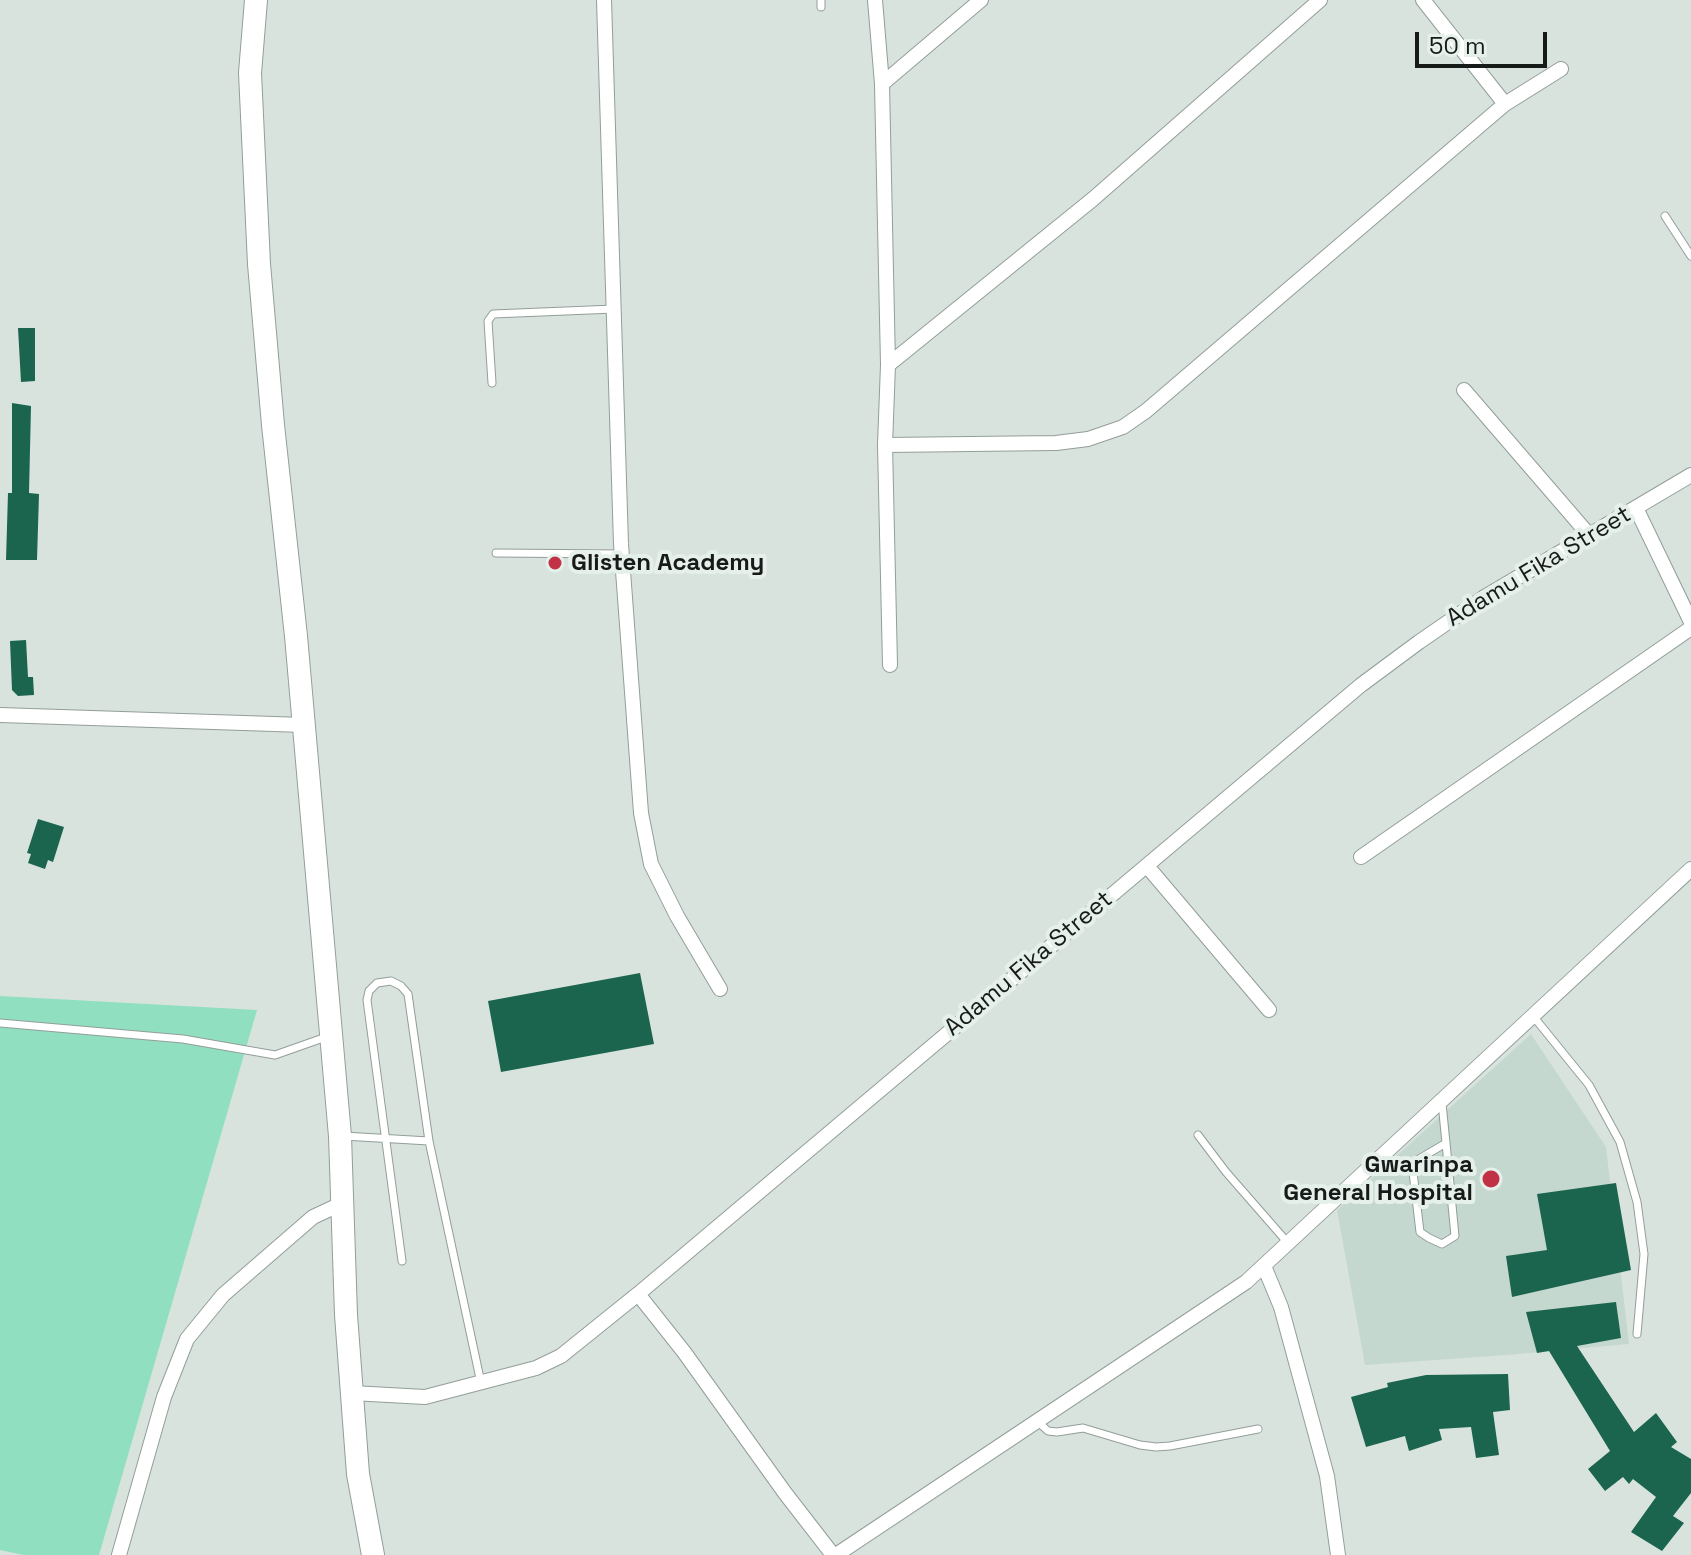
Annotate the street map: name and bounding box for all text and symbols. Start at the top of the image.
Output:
scale bar [1419,16,1551,66]
text: 50 m [1429,30,1486,61]
street label: Adamu Fika Street [1441,500,1637,634]
place label: Glisten Academy [571,549,764,577]
marker: Glisten Academy [546,554,564,572]
street label: Adamu Fika Street [939,885,1119,1043]
place label: Gwarinpa General Hospital [1283,1151,1473,1207]
marker: Gwarinpa General Hospital [1480,1168,1502,1190]

